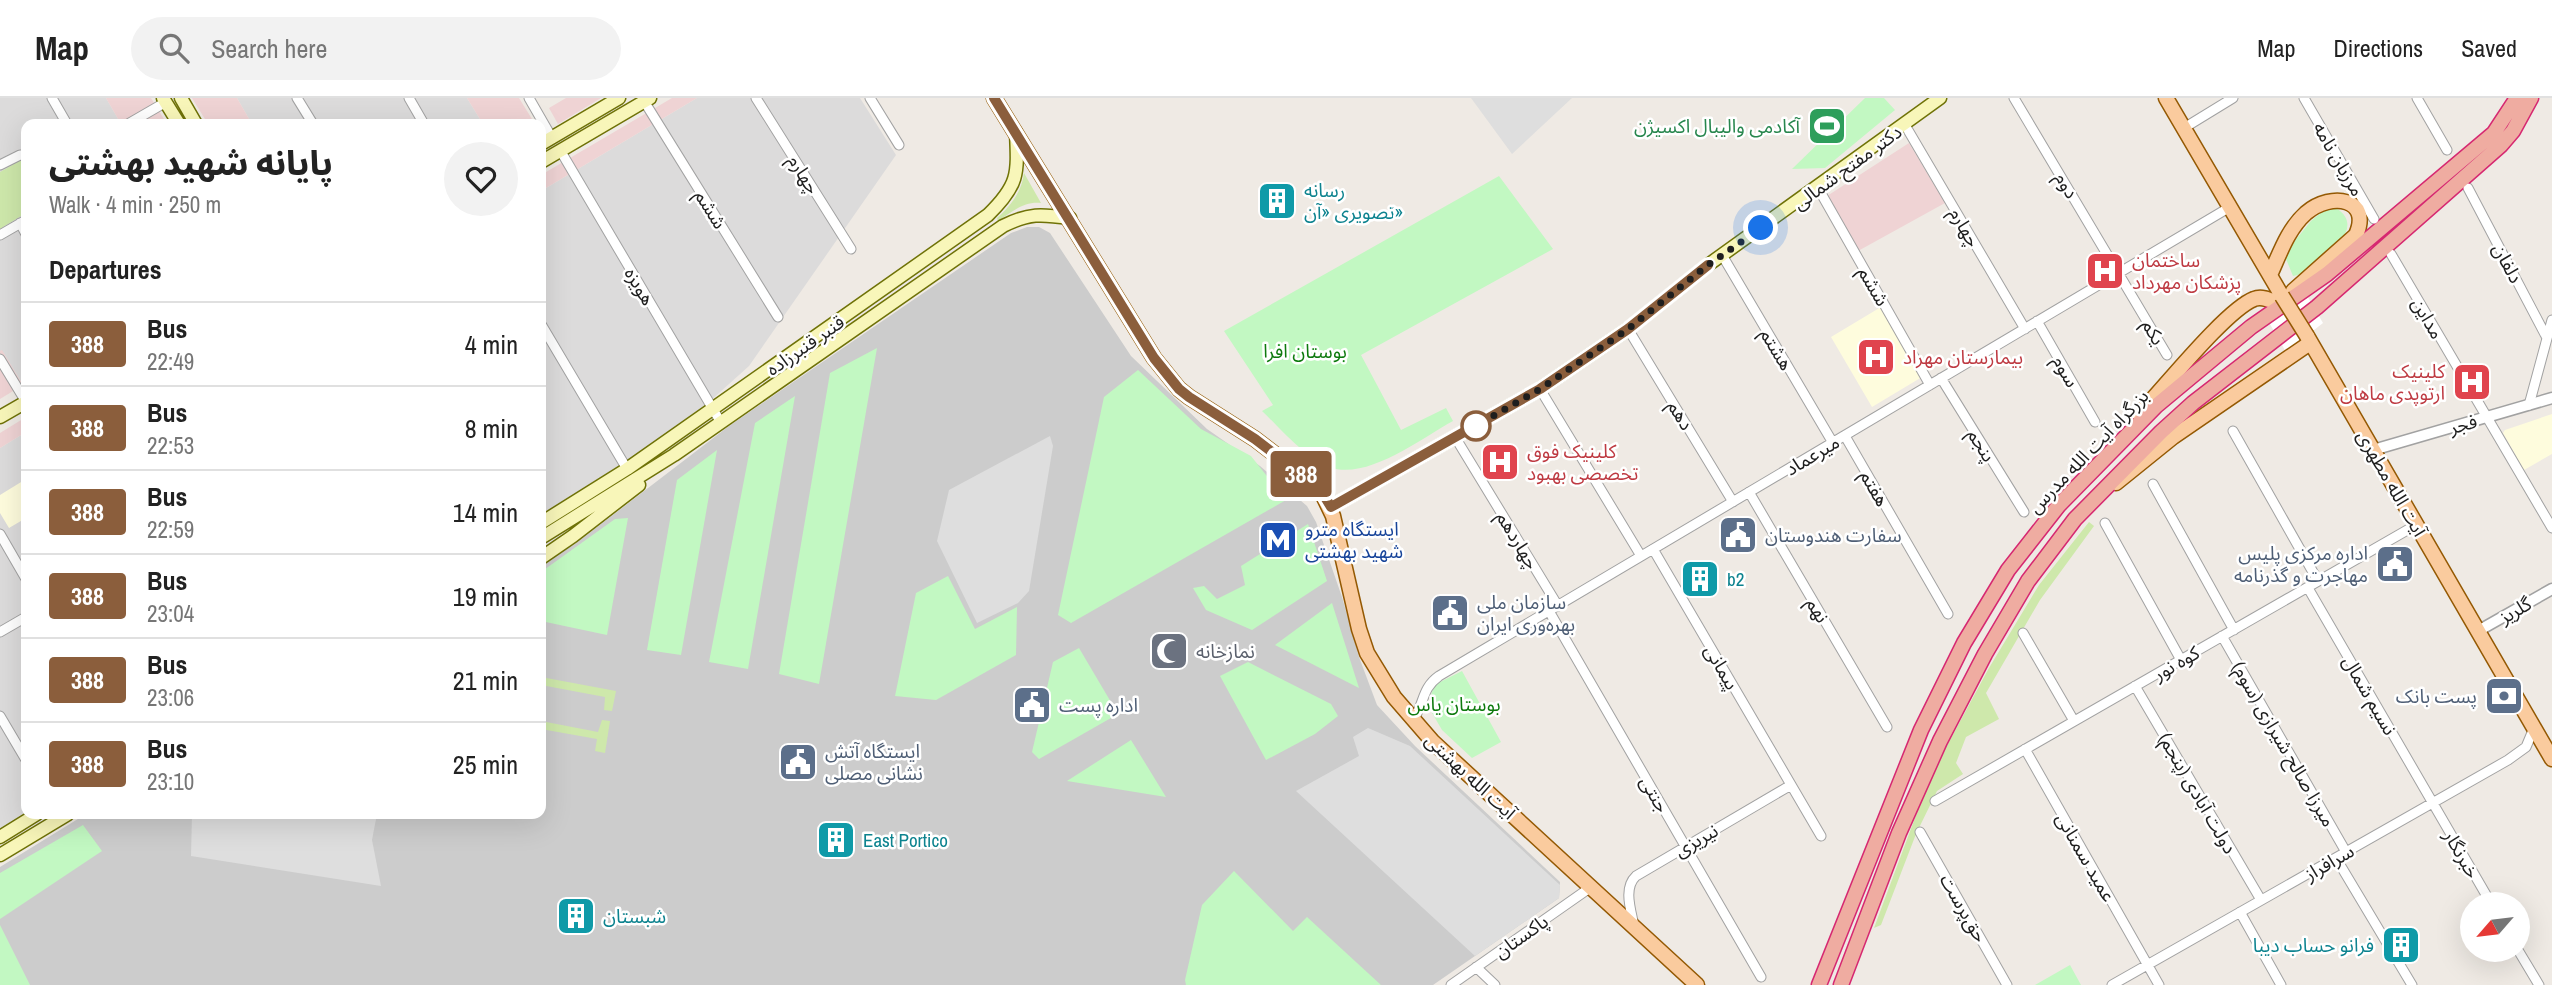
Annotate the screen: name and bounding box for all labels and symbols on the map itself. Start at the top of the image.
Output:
sports icon: آکادمی والیبال اکسیژن [1806,105,1848,147]
place label: آکادمی والیبال اکسیژن [1634,113,1801,139]
street label: مرزبان نامه [2307,117,2371,201]
street label: دکتر مفتح شمالی [1787,118,1908,217]
street label: چهارم [780,149,826,200]
street label: دوم [2047,167,2085,204]
place label: رسانه تصویری «آن» [1304,177,1403,225]
building icon: رسانه تصویری «آن» [1256,180,1298,222]
street label: ششم [687,184,733,235]
street label: چهارم [1942,202,1987,253]
your location [1743,210,1778,245]
street label: دلفان [2487,238,2529,288]
place label: ساختمان پزشکان مهرداد [2132,247,2241,295]
hospital icon: ساختمان پزشکان مهرداد [2084,250,2126,292]
street label: ششم [1851,261,1896,312]
street label: هویزه [619,262,661,310]
street label: مداین [2406,292,2450,344]
street label: قنبر قنبرزاده [761,308,849,382]
street label: یکم [2135,314,2172,351]
street label: هشتم [1753,323,1800,376]
hospital icon: بیمارستان مهراد [1855,336,1897,378]
park label: بوستان افرا [1263,338,1347,364]
place label: بیمارستان مهراد [1903,344,2023,370]
street label: سوم [2045,350,2086,393]
place label: کلینیک ارتوپدی ماهان [2340,358,2446,406]
hospital icon: کلینیک ارتوپدی ماهان [2451,361,2493,403]
street label: بزرگراه آیت الله مدرس [2022,383,2154,519]
street label: دهم [1660,395,1700,436]
street label: فجر [2445,408,2480,441]
unlabelled marker [1461,411,1491,441]
street label: پنجم [1960,423,2002,468]
street label: آیت الله مطهری [2351,425,2434,542]
street label: میرعماد [1780,429,1844,481]
place label: کلینیک فوق تخصصی بهبود [1527,438,1638,486]
hospital icon: کلینیک فوق تخصصی بهبود [1479,441,1521,483]
line badge: 388 [1261,451,1341,497]
street label: هفتم [1852,465,1896,512]
street label: چهاردهم [1489,506,1545,575]
public building icon: سفارت هندوستان [1717,514,1759,556]
place label: ایستگاه مترو شهید بهشتی [1305,516,1403,564]
metro station icon: ایستگاه مترو شهید بهشتی [1257,519,1299,561]
place label: سفارت هندوستان [1765,522,1902,548]
place label: اداره مرکزی پلیس مهاجرت و گذرنامه [2234,540,2368,588]
public building icon: اداره مرکزی پلیس مهاجرت و گذرنامه [2374,543,2416,585]
building icon: b2 [1679,558,1721,600]
place label: b2 [1727,566,1744,592]
place label: سازمان ملی بهره‌وری ایران [1477,589,1575,637]
street label: گلریز [2493,590,2537,630]
public building icon: سازمان ملی بهره‌وری ایران [1429,592,1471,634]
street label: نهم [1799,592,1836,629]
mosque icon: نمازخانه [1148,630,1190,672]
place label: نمازخانه [1196,638,1255,664]
street label: کوه نور [2147,639,2205,687]
street label: پیمانی [1699,640,1745,695]
street label: نسیم شمال [2335,650,2403,741]
street label: میرزا صالح شیرازی (سوم) [2224,657,2342,832]
bank icon: پست بانک [2483,675,2525,717]
place label: پست بانک [2396,683,2477,709]
public building icon: اداره پست [1011,684,1053,726]
park label: بوستان یاس [1407,691,1501,717]
place label: اداره پست [1059,692,1138,718]
street label: آیت الله بهشتی [1420,727,1523,826]
street label: دولت آبادی (پنجم) [2151,728,2243,859]
place label: ایستگاه آتش نشانی مصلی [825,738,923,786]
public building icon: ایستگاه آتش نشانی مصلی [777,741,819,783]
street label: جنتی [1634,771,1676,817]
street label: عمید سمنانی [2050,808,2122,906]
street label: نیریزی [1669,817,1723,863]
building icon: East Portico [815,819,857,861]
street label: خبرنگار [2437,824,2486,883]
place label: East Portico [863,827,948,853]
street label: سرافراز [2298,837,2359,887]
street label: حق‌پرست [1934,869,1994,947]
north arrow [2460,892,2530,962]
building icon: شبستان [555,895,597,937]
place label: شبستان [603,903,666,929]
street label: پاکستان [1489,908,1553,964]
building icon: فرانو حساب دیبا [2380,924,2422,966]
place label: فرانو حساب دیبا [2253,932,2374,958]

